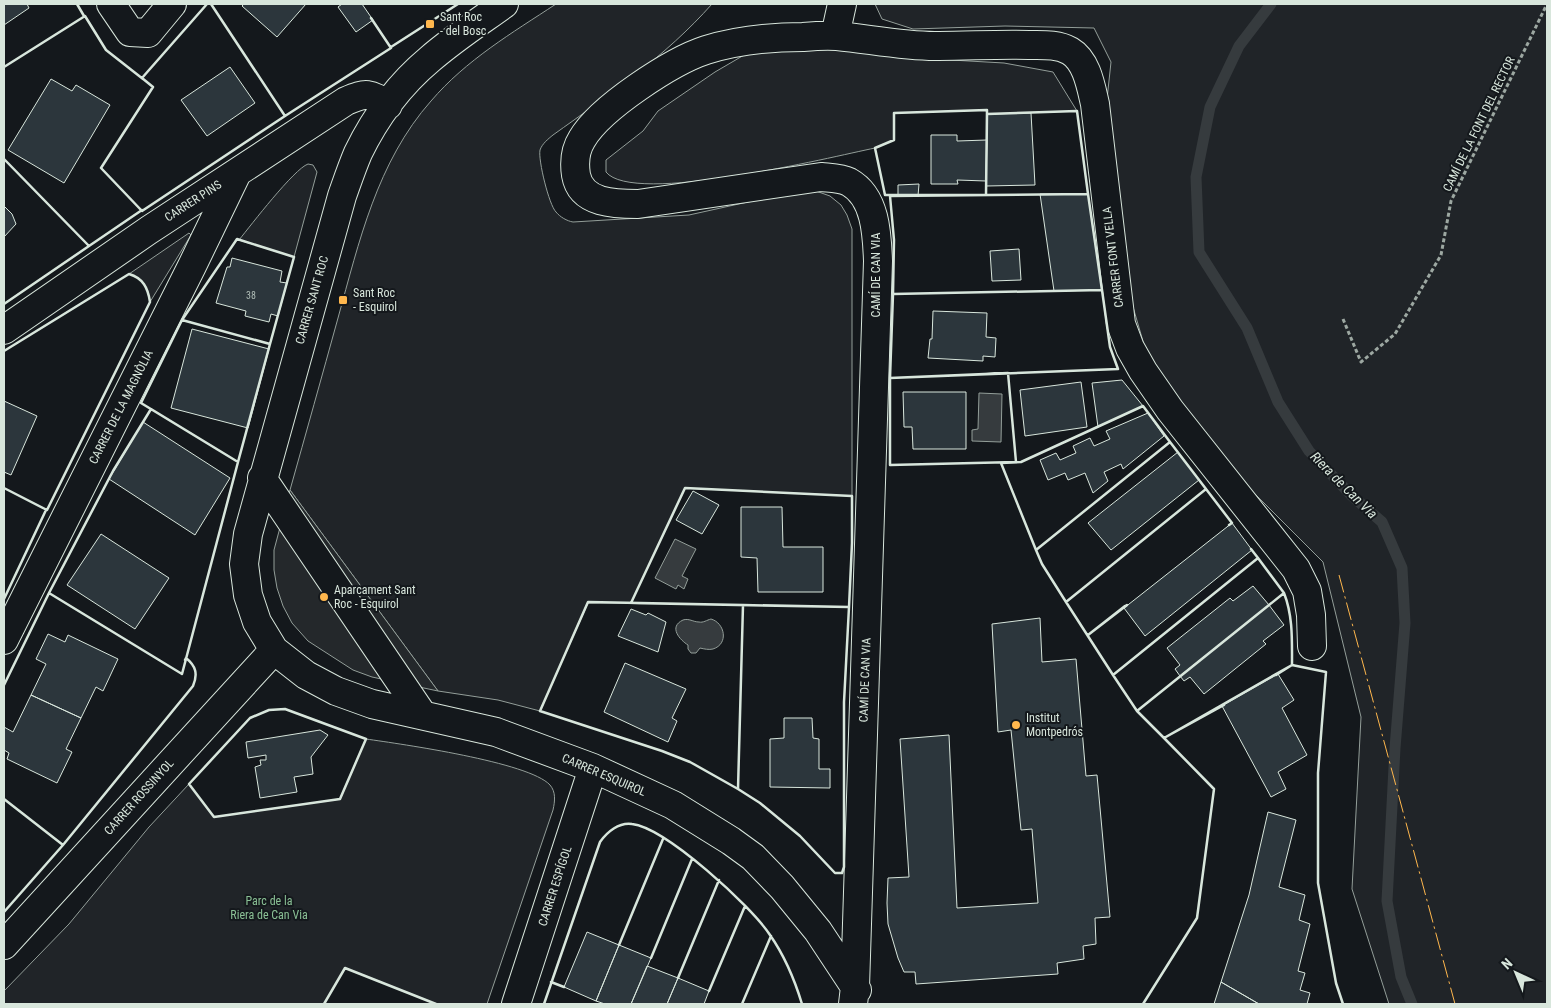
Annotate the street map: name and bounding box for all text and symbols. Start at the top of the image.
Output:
place label: Sant Roc - del Bosc [440,10,487,38]
marker: Sant Roc - del Bosc [424,18,436,30]
street label: CAMÍ DE LA FONT DEL RECTOR [1439,53,1518,194]
street label: CARRER PINS [162,177,224,225]
street label: CARRER FONT VELLA [1100,206,1126,308]
street label: CAMÍ DE CAN VIA [868,233,883,317]
street label: CARRER SANT ROC [293,254,331,346]
place label: Sant Roc - Esquirol [353,286,397,314]
house number: 38 [246,290,256,301]
marker: Sant Roc - Esquirol [337,294,349,306]
street label: CARRER DE LA MAGNÒLIA [85,347,156,466]
water label: Riera de Can Via [1307,448,1381,522]
place label: Aparcament Sant Roc - Esquirol [334,583,416,611]
marker: Aparcament Sant Roc - Esquirol [318,591,330,603]
street label: CAMÍ DE CAN VIA [856,637,873,723]
place label: Institut Montpedrós [1026,711,1083,739]
marker: Institut Montpedrós [1010,719,1022,731]
street label: CARRER ESQUIROL [560,751,648,799]
street label: CARRER ROSSINYOL [101,756,177,838]
street label: CARRER ESPÍGOL [535,844,575,928]
park label: Parc de la Riera de Can Via [230,894,308,922]
north arrow [1491,948,1541,998]
text: N [1498,955,1516,972]

